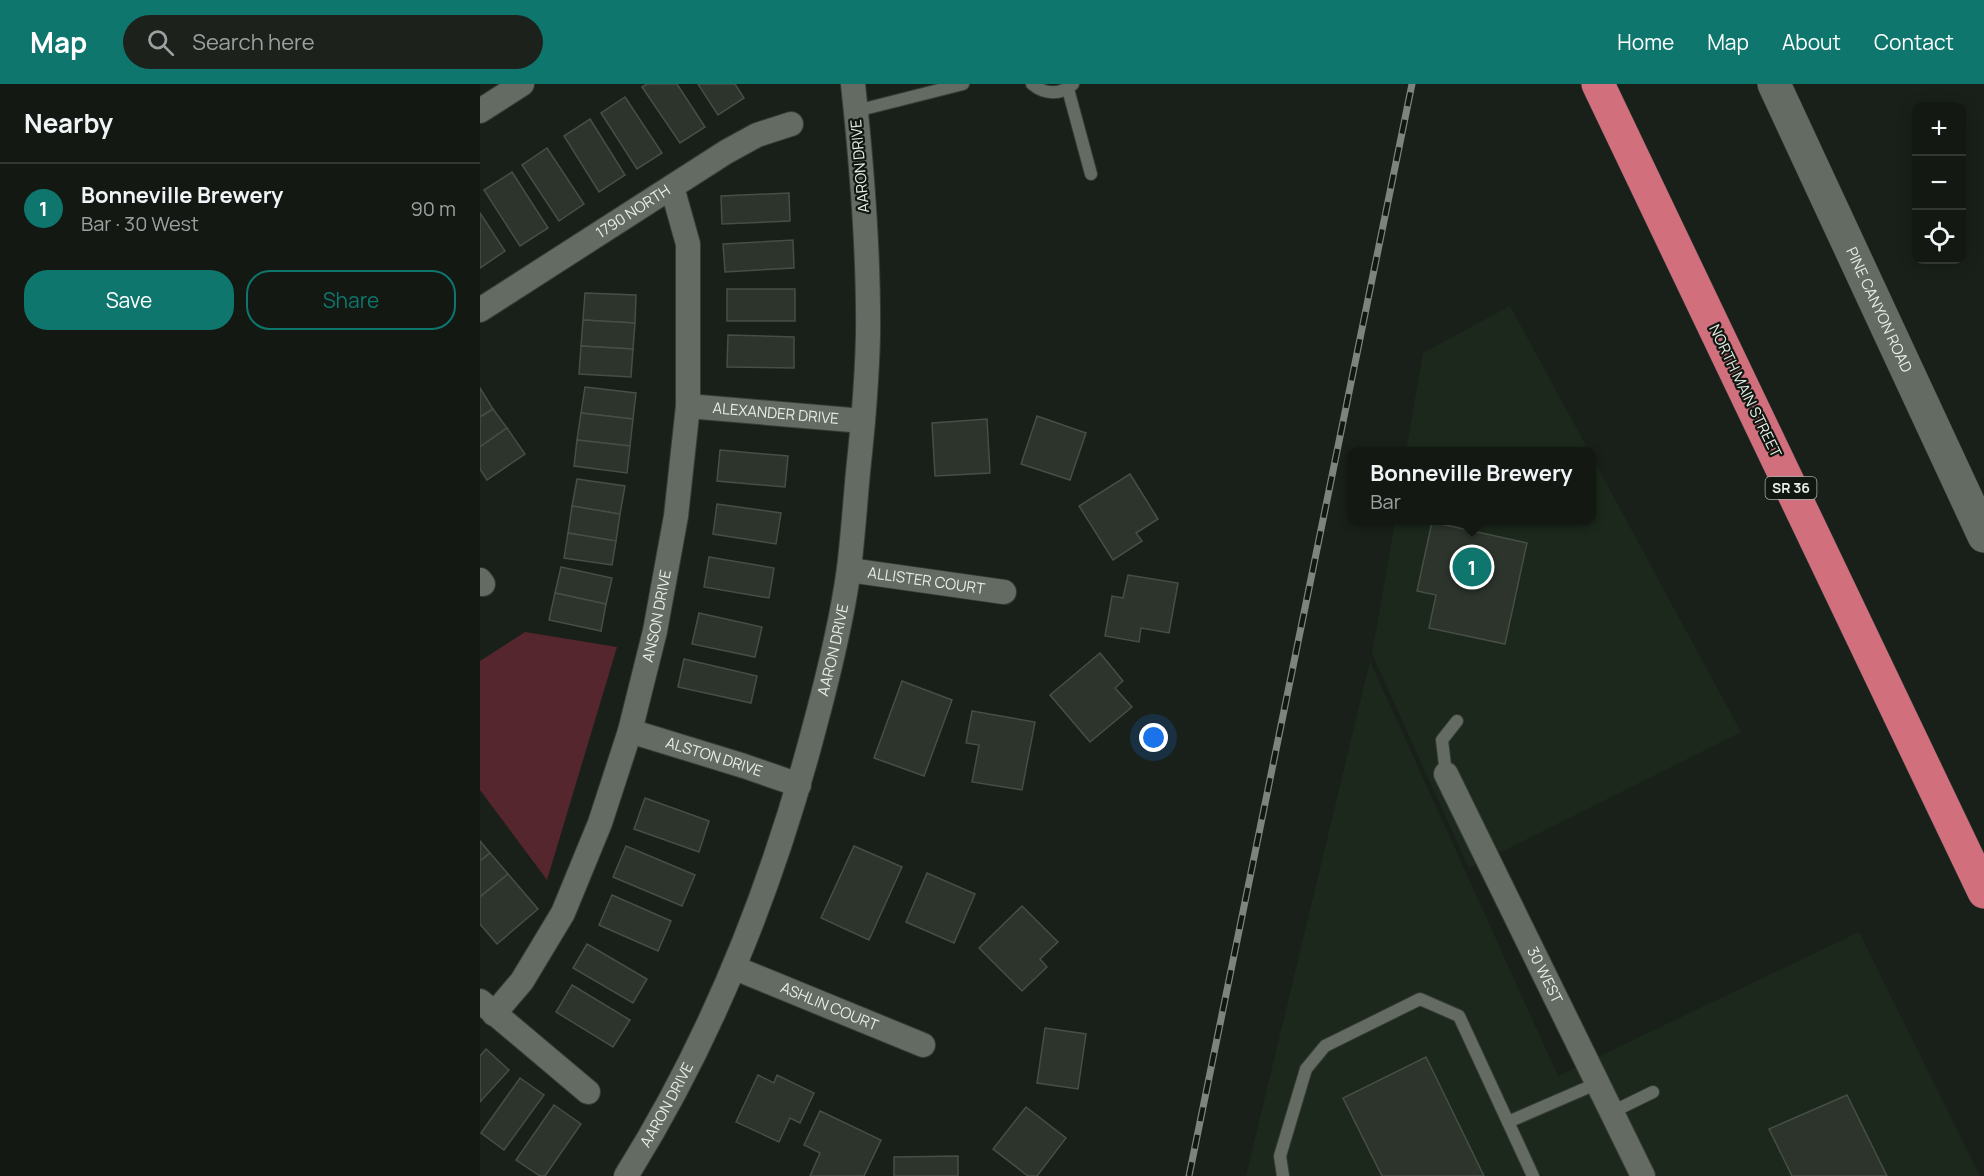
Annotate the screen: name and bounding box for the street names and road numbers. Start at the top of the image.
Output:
street label: AARON DRIVE [845,118,874,214]
street label: 1790 NORTH [592,180,674,243]
street label: PINE CANYON ROAD [1841,243,1918,376]
street label: NORTH MAIN STREET [1704,321,1787,461]
street label: ALEXANDER DRIVE [712,397,840,429]
road number: SR 36 [1766,477,1816,499]
street label: ALLISTER COURT [866,562,986,599]
street label: ANSON DRIVE [637,568,676,664]
street label: AARON DRIVE [812,602,853,698]
street label: ALSTON DRIVE [663,732,765,782]
street label: 30 WEST [1522,943,1568,1007]
street label: ASHLIN COURT [778,977,882,1036]
street label: AARON DRIVE [635,1059,698,1151]

